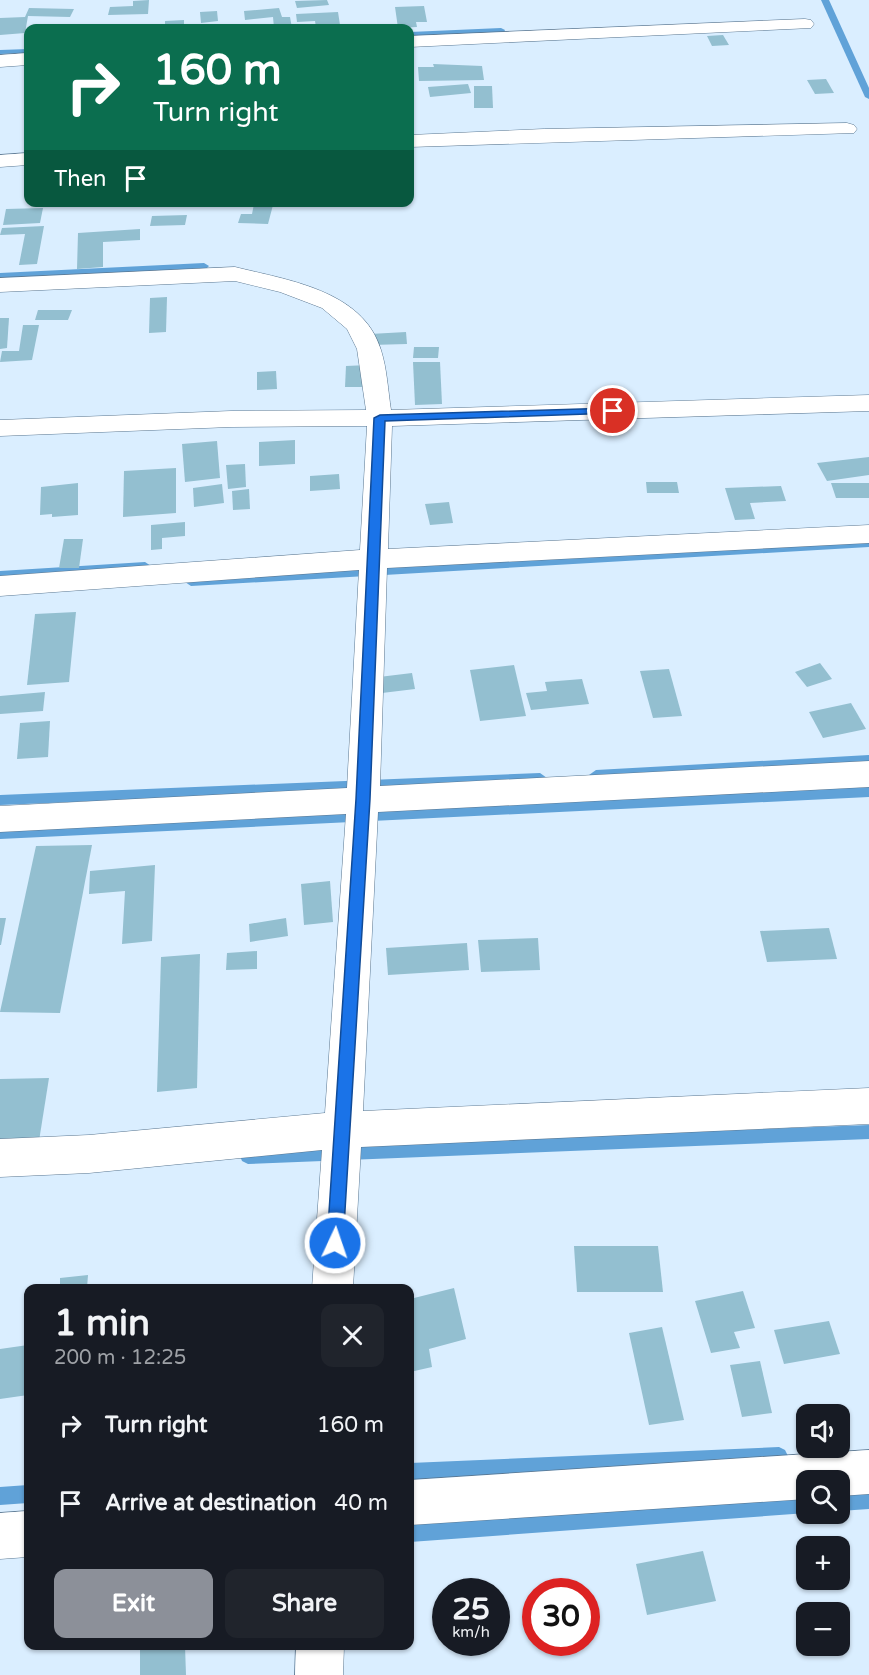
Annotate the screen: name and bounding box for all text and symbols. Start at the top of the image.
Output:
text: 160 m [153,45,282,96]
icon: right [54,48,132,126]
text: Turn right [153,96,279,129]
icon: arrive [119,162,152,195]
text: Then [54,166,107,192]
pin [587,385,638,436]
icon: arrive [596,394,629,427]
position arrow [303,1211,367,1275]
text: 1 min [54,1302,150,1345]
button: close [321,1304,384,1367]
text: 200 m · 12:25 [54,1346,186,1370]
map controls [796,1404,850,1656]
button: sound [796,1404,850,1458]
icon: right [54,1409,87,1442]
text: Turn right [105,1412,207,1438]
text: 160 m [317,1412,384,1438]
button: search [796,1470,850,1524]
icon: arrive [54,1487,87,1520]
text: Arrive at destination [105,1490,316,1516]
text: 40 m [334,1490,388,1516]
button: + [796,1536,850,1590]
button: Exit [54,1569,213,1638]
button: Share [225,1569,384,1638]
speed limit sign: 30 [522,1578,600,1656]
text: 25 [452,1591,490,1628]
button: − [796,1602,850,1656]
text: km/h [452,1623,490,1641]

